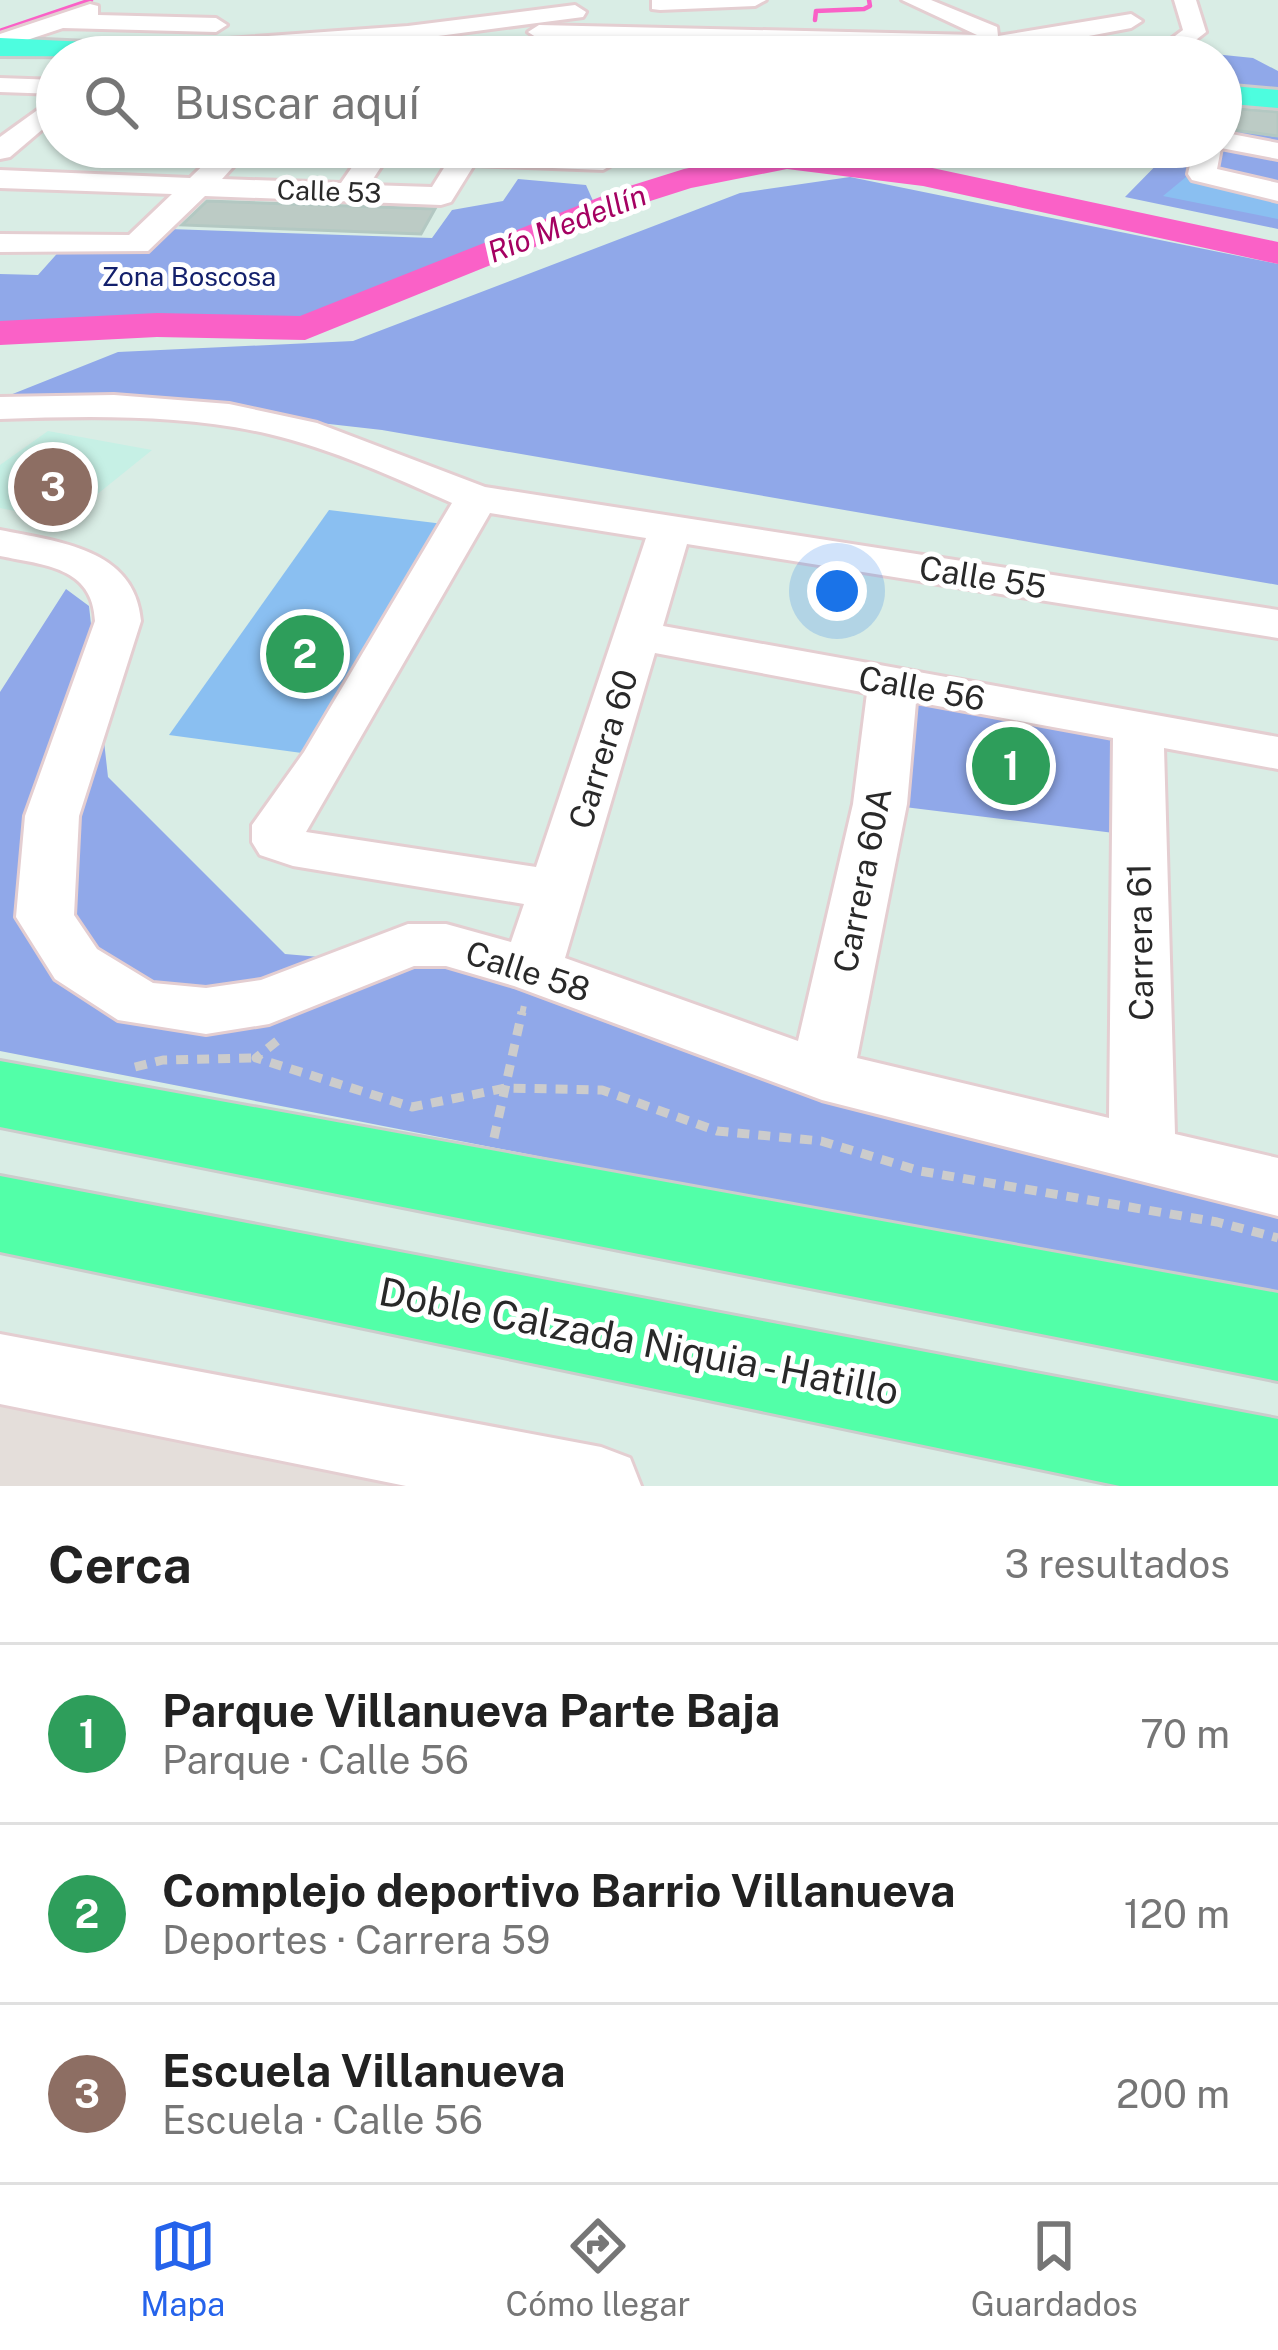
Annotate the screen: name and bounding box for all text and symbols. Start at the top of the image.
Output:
search box [36,36,1242,168]
icon: search [78,69,144,135]
text: Buscar aquí [174,76,420,129]
street label: Calle 53 [276,173,382,209]
water label: Río Medellín [482,176,651,270]
park label: Zona Boscosa [102,260,276,292]
pin: 3 [14,442,92,532]
street label: Calle 55 [917,548,1049,606]
your location [807,561,867,621]
pin: 2 [266,609,344,699]
street label: Calle 56 [856,658,988,718]
street label: Carrera 60 [561,665,645,833]
pin: 1 [972,721,1050,811]
street label: Carrera 60A [825,784,899,976]
street label: Carrera 61 [1120,863,1160,1021]
street label: Calle 58 [461,933,595,1009]
street label: Doble Calzada Niquia - Hatillo [375,1268,903,1414]
text: Cerca [48,1535,192,1594]
text: 3 resultados [1005,1541,1230,1587]
text: Parque Villanueva Parte Baja [162,1684,780,1737]
text: 1 [79,1711,95,1757]
text: 70 m [1140,1711,1230,1757]
text: Parque · Calle 56 [162,1737,469,1783]
text: Complejo deportivo Barrio Villanueva [162,1864,956,1917]
text: 2 [75,1891,99,1937]
text: 120 m [1124,1891,1230,1937]
text: Deportes · Carrera 59 [162,1917,550,1963]
text: Escuela Villanueva [162,2044,566,2097]
text: 3 [74,2071,100,2117]
text: 200 m [1116,2071,1230,2117]
text: Escuela · Calle 56 [162,2097,483,2143]
tab: Mapa [140,2213,225,2323]
tab: Cómo llegar [506,2213,690,2323]
tab: Guardados [971,2213,1138,2323]

